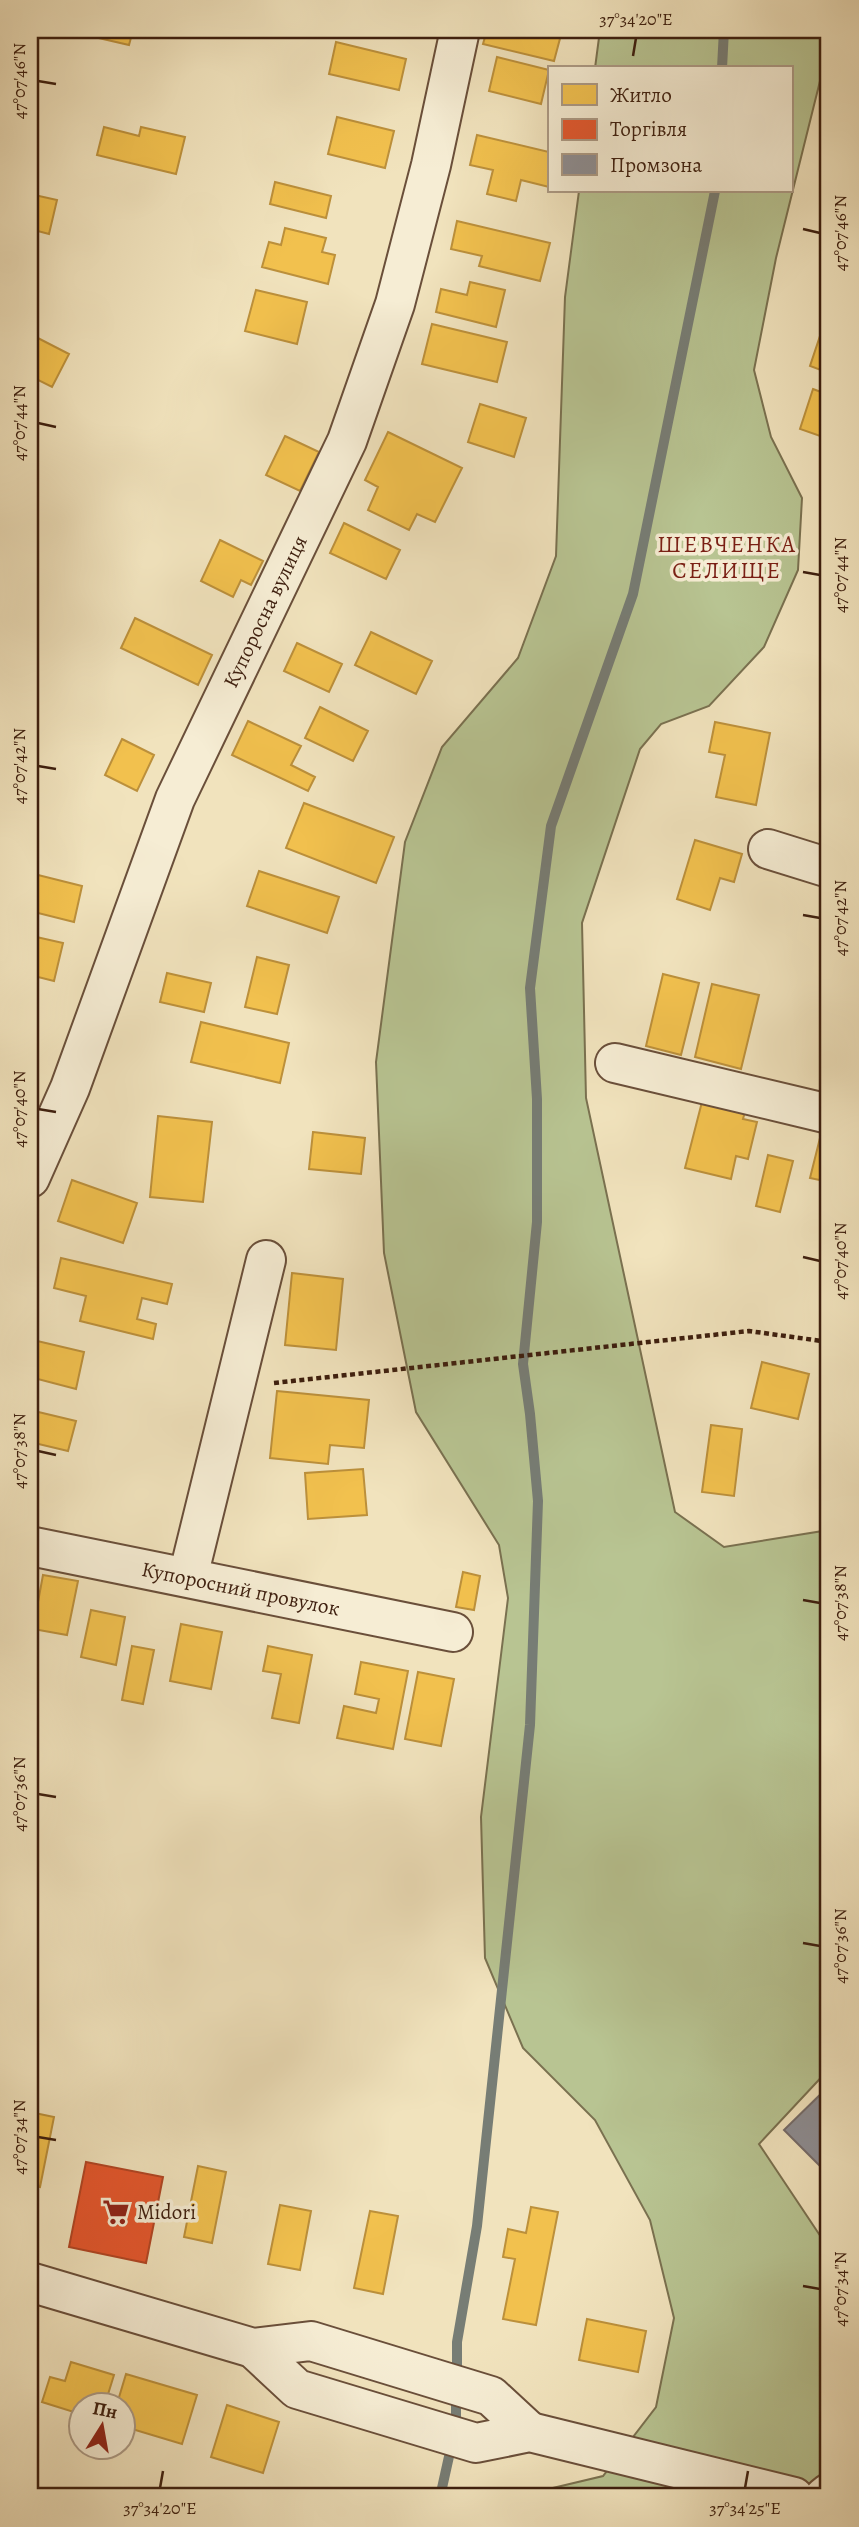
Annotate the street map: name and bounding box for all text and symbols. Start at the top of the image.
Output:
text: 37°34'20"E [599,7,673,31]
text: 47°07'46"N [7,43,31,119]
legend [548,66,792,192]
text: Житло [610,81,672,109]
text: Торгівля [610,115,687,143]
text: Промзона [610,151,703,179]
text: 47°07'46"N [828,195,852,271]
text: 47°07'44"N [7,385,31,461]
district label: ШЕВЧЕНКА СЕЛИЩЕ [657,529,797,586]
street label: Купоросна вулиця [217,531,314,692]
text: 47°07'44"N [828,537,852,613]
text: 47°07'42"N [7,728,31,804]
text: 47°07'42"N [828,880,852,956]
text: 47°07'40"N [7,1070,31,1148]
text: 47°07'40"N [828,1222,852,1300]
text: 47°07'38"N [7,1413,31,1489]
street label: Купоросний провулок [139,1555,342,1623]
text: 47°07'38"N [828,1565,852,1641]
text: 47°07'36"N [7,1756,31,1832]
text: 47°07'36"N [828,1908,852,1984]
text: 47°07'34"N [7,2099,31,2175]
supermarket icon: Midori [101,2197,131,2227]
place label: Midori [137,2198,196,2226]
text: 47°07'34"N [828,2251,852,2327]
north arrow [66,2390,136,2460]
text: Пн [90,2395,120,2425]
text: 37°34'20"E [123,2496,197,2520]
text: 37°34'25"E [709,2496,781,2520]

